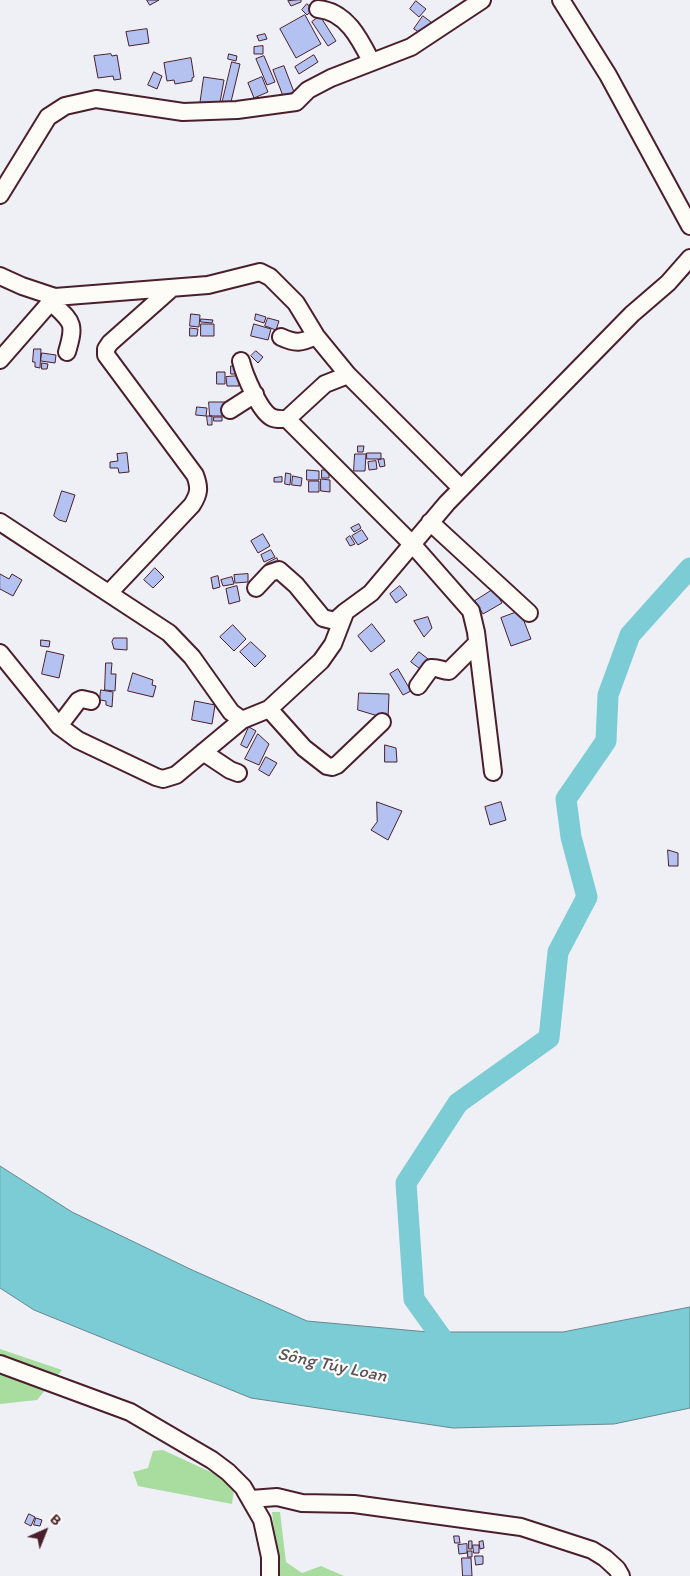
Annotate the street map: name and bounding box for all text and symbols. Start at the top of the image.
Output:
water label: Sông Túy Loan [275,1344,389,1388]
north arrow [20,1506,70,1556]
text: B [47,1511,65,1529]

